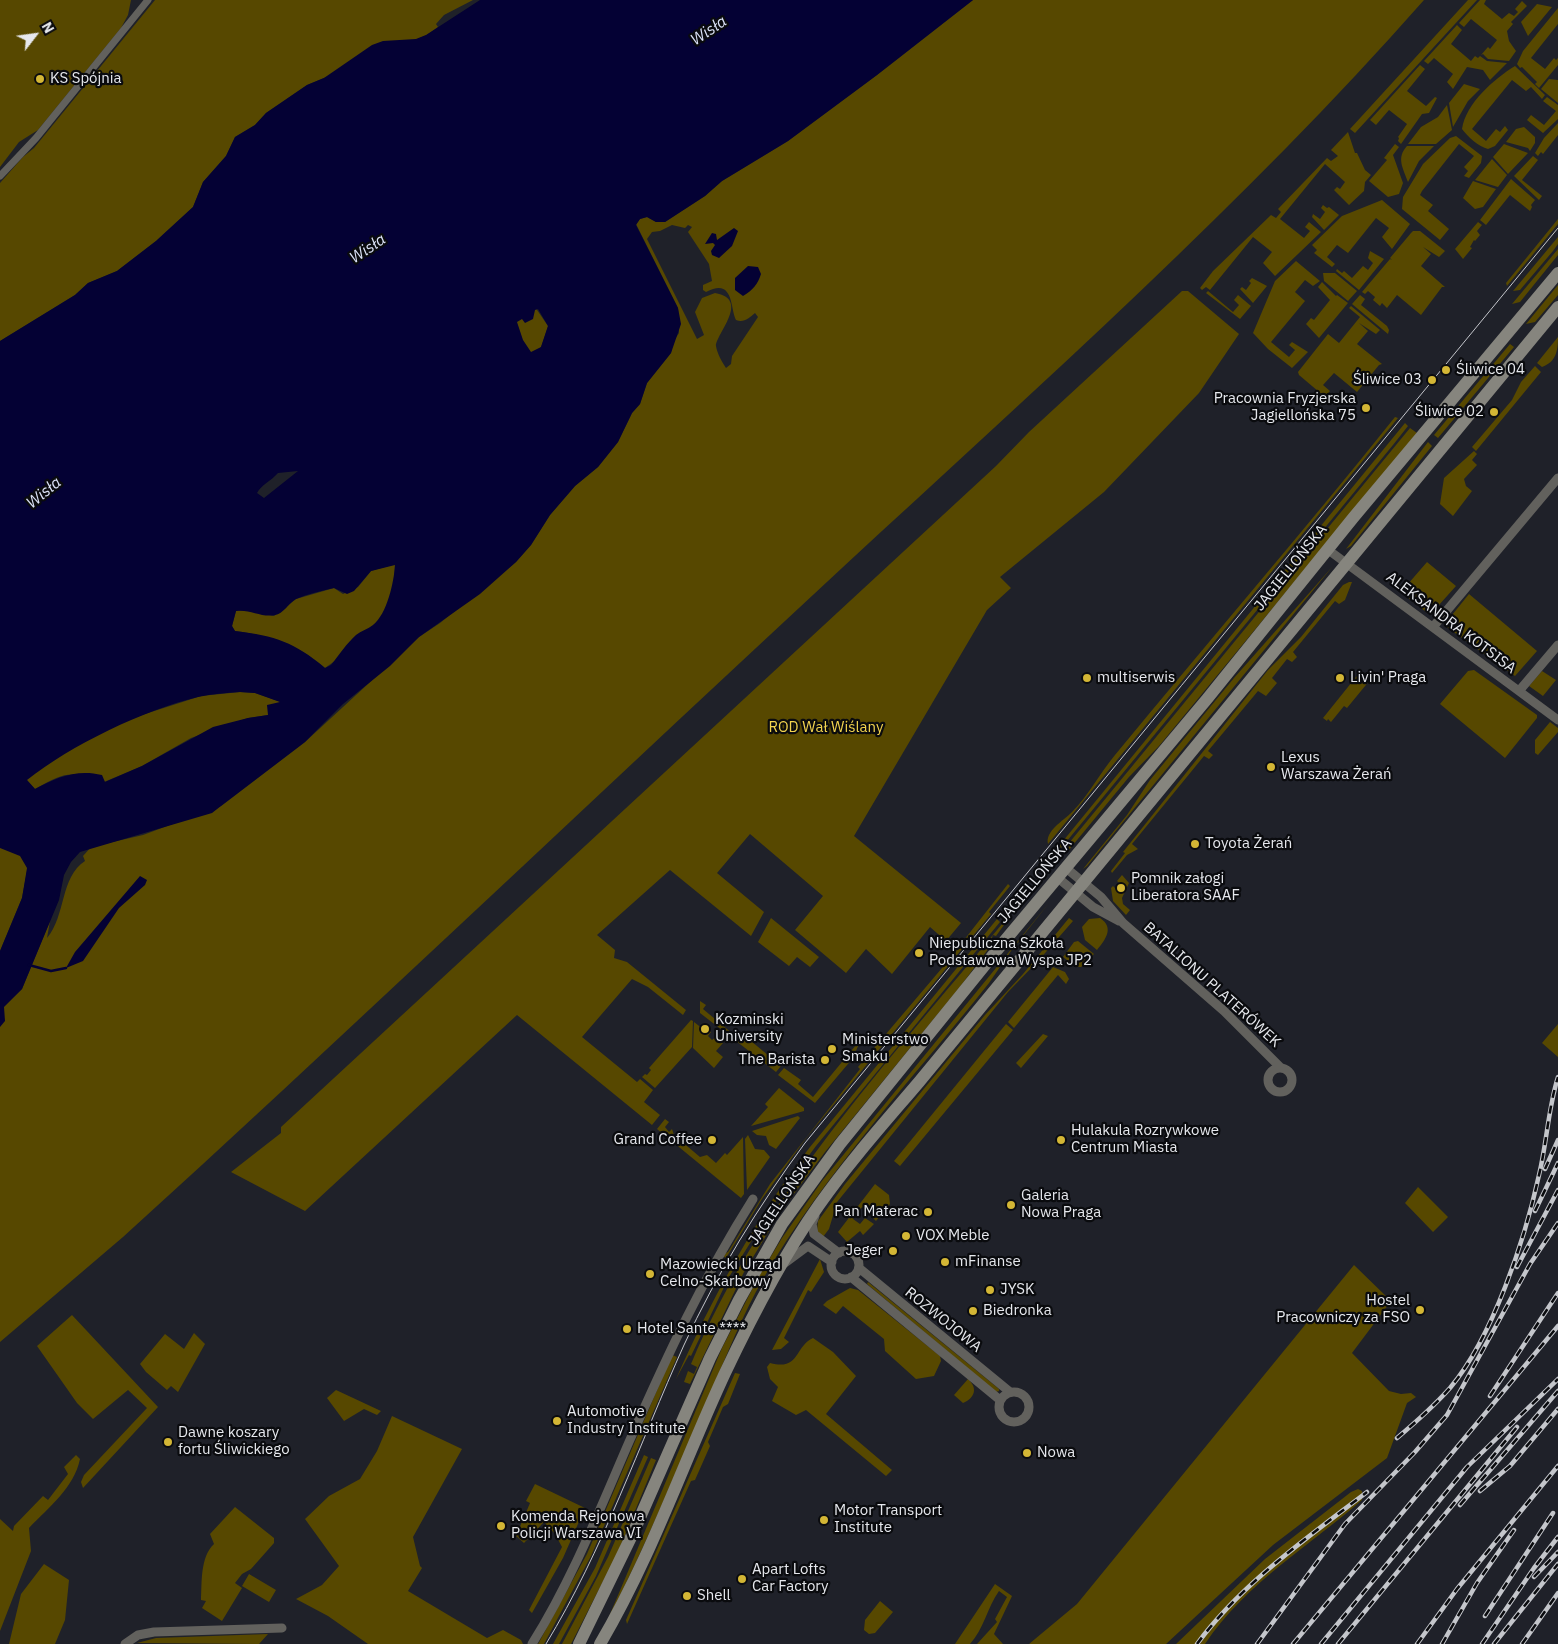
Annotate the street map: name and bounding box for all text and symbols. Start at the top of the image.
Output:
north arrow [10,10,60,60]
water label: Wisła [687,12,731,50]
text: N [38,19,58,36]
place label: KS Spójnia [50,70,122,88]
marker: KS Spójnia [34,73,46,85]
water label: Wisła [346,230,390,268]
place label: Śliwice 04 [1456,361,1525,379]
marker: Śliwice 04 [1440,364,1452,376]
place label: Śliwice 03 [1353,371,1422,389]
marker: Śliwice 03 [1426,374,1438,386]
place label: Pracownia Fryzjerska Jagiellońska 75 [1214,390,1356,425]
marker: Pracownia Fryzjerska Jagiellońska 75 [1360,402,1372,414]
place label: Śliwice 02 [1415,403,1484,421]
marker: Śliwice 02 [1488,406,1500,418]
water label: Wisła [23,473,65,513]
street label: JAGIELLOŃSKA [1251,521,1331,615]
street label: ALEKSANDRA KOTSISA [1382,568,1520,678]
place label: multiserwis [1097,669,1175,687]
place label: Livin' Praga [1350,669,1426,687]
marker: multiserwis [1081,672,1093,684]
marker: Livin' Praga [1334,672,1346,684]
park label: ROD Wał Wiślany [768,719,884,737]
place label: Lexus Warszawa Żerań [1281,749,1392,784]
marker: Lexus Warszawa Żerań [1265,761,1277,773]
street label: JAGIELLOŃSKA [994,835,1076,927]
place label: Toyota Żerań [1205,835,1292,853]
marker: Toyota Żerań [1189,838,1201,850]
place label: Pomnik załogi Liberatora SAAF [1131,870,1240,905]
marker: Pomnik załogi Liberatora SAAF [1115,882,1127,894]
street label: BATALIONU PLATERÓWEK [1140,919,1284,1051]
place label: Niepubliczna Szkoła Podstawowa Wyspa JP2 [929,935,1092,970]
marker: Niepubliczna Szkoła Podstawowa Wyspa JP2 [913,947,925,959]
place label: Kozminski University [715,1011,784,1046]
marker: Kozminski University [699,1023,711,1035]
place label: Ministerstwo Smaku [842,1031,929,1066]
marker: Ministerstwo Smaku [826,1043,838,1055]
place label: The Barista [739,1051,815,1069]
marker: The Barista [819,1054,831,1066]
place label: Hulakula Rozrywkowe Centrum Miasta [1071,1122,1219,1157]
place label: Grand Coffee [614,1131,702,1149]
marker: Grand Coffee [706,1134,718,1146]
marker: Hulakula Rozrywkowe Centrum Miasta [1055,1134,1067,1146]
street label: JAGIELLOŃSKA [745,1151,819,1249]
place label: Galeria Nowa Praga [1021,1187,1101,1222]
marker: Galeria Nowa Praga [1005,1199,1017,1211]
place label: Pan Materac [834,1203,918,1221]
marker: Pan Materac [922,1206,934,1218]
place label: VOX Meble [916,1227,990,1245]
marker: VOX Meble [900,1230,912,1242]
place label: Jeger [846,1242,883,1260]
marker: Jeger [887,1245,899,1257]
place label: mFinanse [955,1253,1021,1271]
place label: Mazowiecki Urząd Celno-Skarbowy [660,1256,781,1291]
marker: mFinanse [939,1256,951,1268]
marker: Mazowiecki Urząd Celno-Skarbowy [644,1268,656,1280]
place label: JYSK [1000,1281,1034,1299]
street label: ROZWOJOWA [901,1284,985,1356]
marker: JYSK [984,1284,996,1296]
place label: Hostel Pracowniczy za FSO [1276,1292,1410,1327]
place label: Biedronka [983,1302,1052,1320]
marker: Hostel Pracowniczy za FSO [1414,1304,1426,1316]
marker: Biedronka [967,1305,979,1317]
place label: Hotel Sante **** [637,1320,746,1338]
marker: Hotel Sante **** [621,1323,633,1335]
place label: Automotive Industry Institute [567,1403,686,1438]
marker: Automotive Industry Institute [551,1415,563,1427]
place label: Dawne koszary fortu Śliwickiego [178,1424,290,1459]
marker: Dawne koszary fortu Śliwickiego [162,1436,174,1448]
place label: Nowa [1037,1444,1075,1462]
marker: Nowa [1021,1447,1033,1459]
place label: Motor Transport Institute [834,1502,942,1537]
place label: Komenda Rejonowa Policji Warszawa VI [511,1508,645,1543]
marker: Motor Transport Institute [818,1514,830,1526]
marker: Komenda Rejonowa Policji Warszawa VI [495,1520,507,1532]
place label: Apart Lofts Car Factory [752,1561,828,1596]
marker: Apart Lofts Car Factory [736,1573,748,1585]
place label: Shell [697,1587,731,1605]
marker: Shell [681,1590,693,1602]

